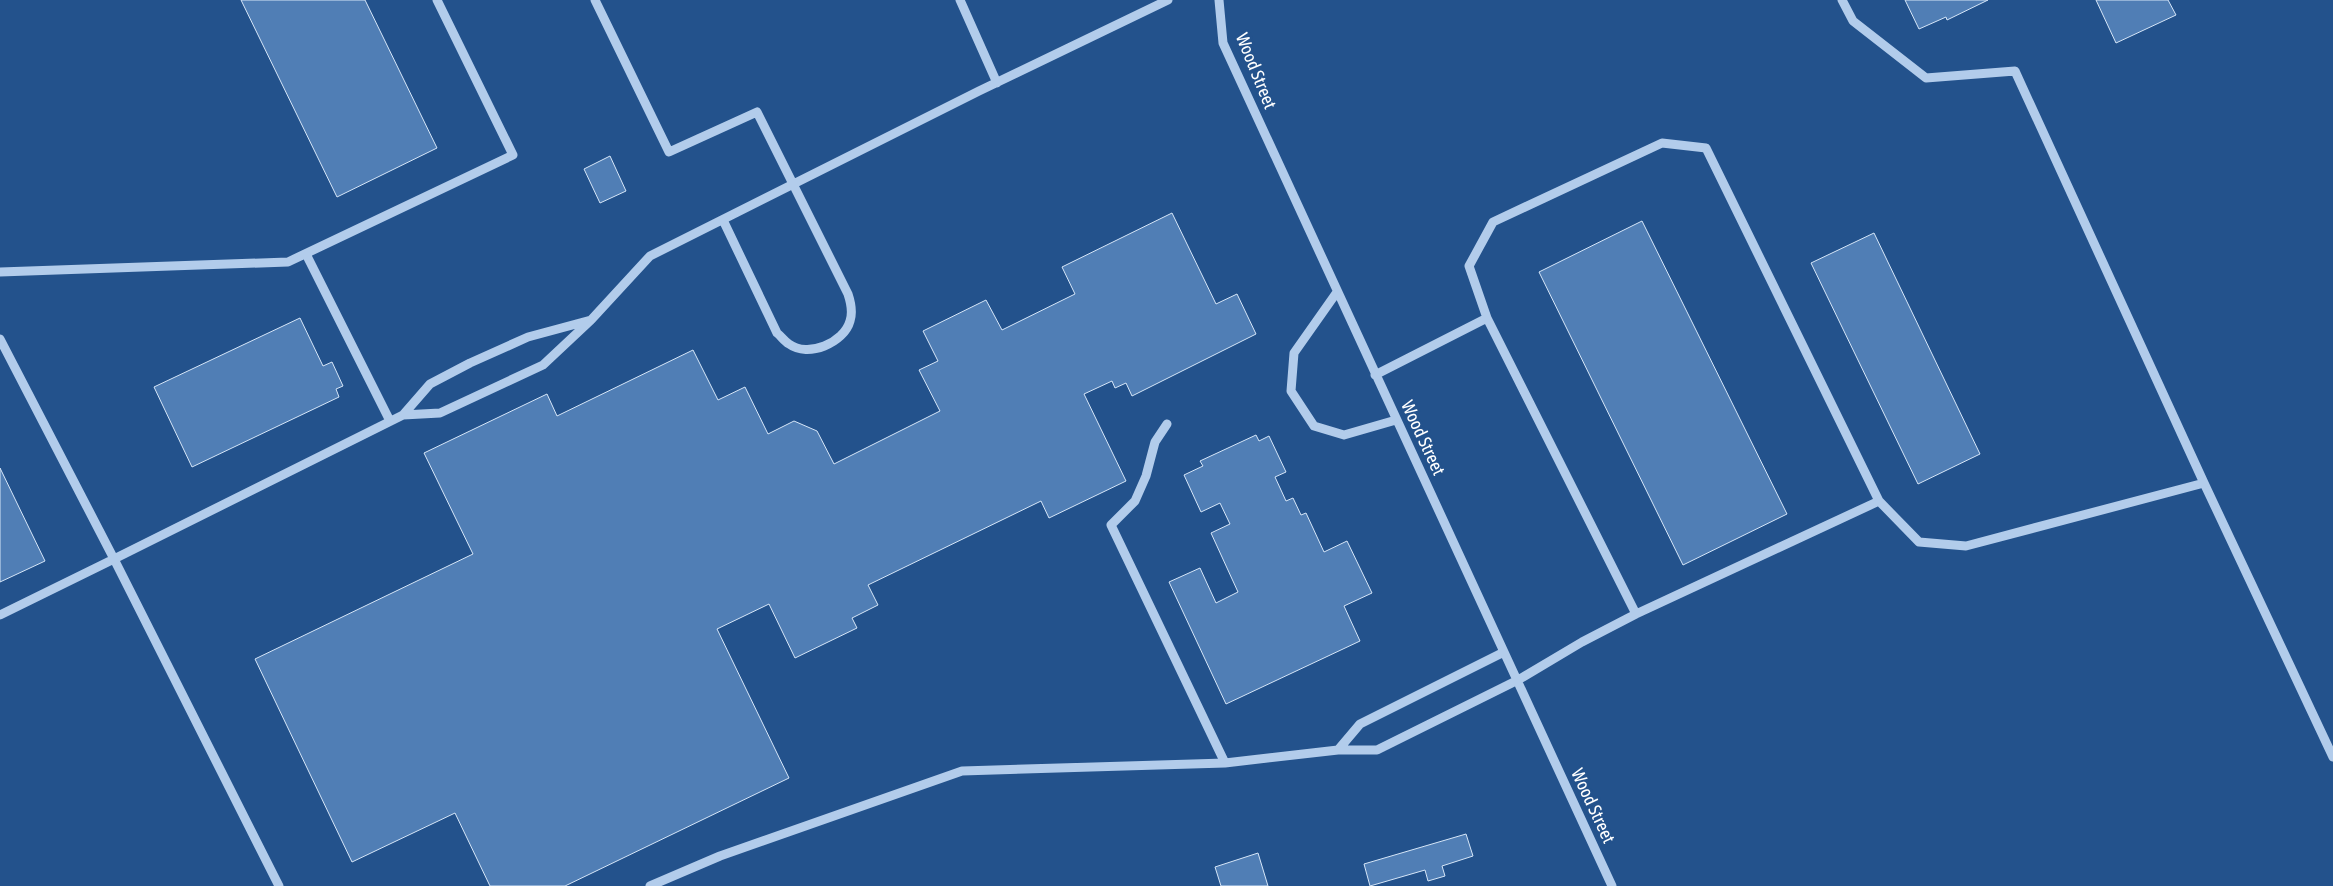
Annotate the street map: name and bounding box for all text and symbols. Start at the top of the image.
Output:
street label: Wood Street [1232,30,1281,112]
street label: Wood Street [1397,397,1450,478]
street label: Wood Street [1567,765,1620,846]

